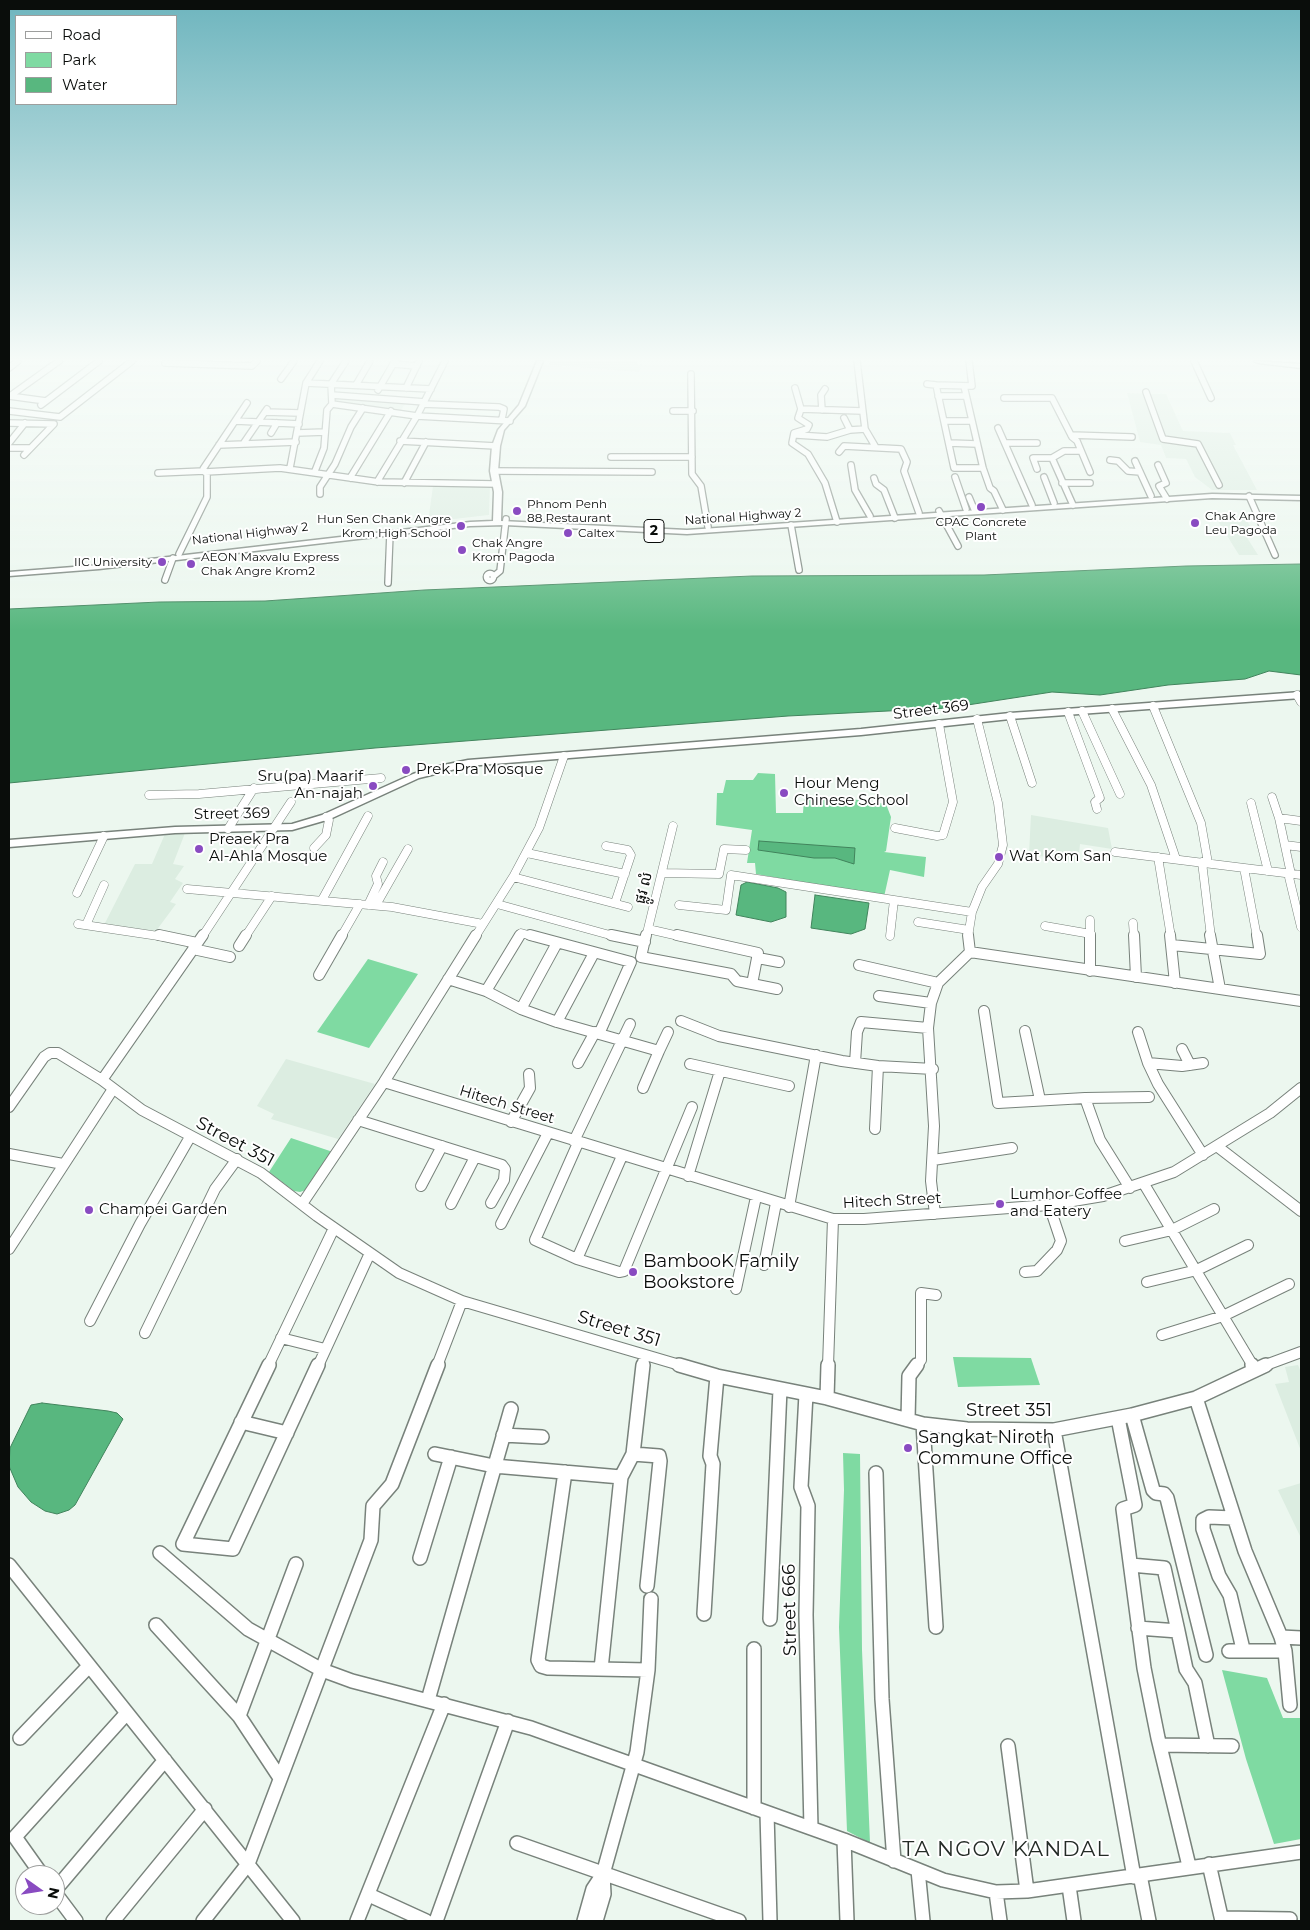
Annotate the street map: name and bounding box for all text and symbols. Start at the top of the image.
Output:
legend [15,15,178,105]
text: Road [62,25,101,44]
text: Park [62,50,96,69]
text: Water [62,75,108,94]
place label: Phnom Penh 88 Restaurant [527,497,611,525]
marker: CPAC Concrete Plant [975,501,987,513]
marker: Phnom Penh 88 Restaurant [511,505,523,517]
street label: National Highway 2 [684,506,802,528]
place label: Chak Angre Leu Pagoda [1205,509,1277,537]
place label: Hun Sen Chank Angre Krom High School [317,512,451,540]
place label: CPAC Concrete Plant [935,515,1027,543]
marker: Chak Angre Leu Pagoda [1189,517,1201,529]
street label: National Highway 2 [191,520,309,548]
marker: Hun Sen Chank Angre Krom High School [455,520,467,532]
road number: 2 [644,520,664,542]
place label: Caltex [578,526,615,540]
marker: Caltex [562,527,574,539]
place label: Chak Angre Krom Pagoda [472,536,555,564]
marker: Chak Angre Krom Pagoda [456,544,468,556]
place label: AEON Maxvalu Express Chak Angre Krom2 [201,550,339,578]
place label: IIC University [74,555,152,569]
marker: IIC University [156,556,168,568]
marker: AEON Maxvalu Express Chak Angre Krom2 [185,558,197,570]
street label: Street 369 [892,696,970,724]
place label: Prek Pra Mosque [416,761,543,779]
marker: Prek Pra Mosque [400,764,412,776]
place label: Sru(pa) Maarif An-najah [258,768,363,803]
place label: Hour Meng Chinese School [794,775,909,810]
marker: Sru(pa) Maarif An-najah [367,780,379,792]
marker: Hour Meng Chinese School [778,787,790,799]
street label: Street 369 [194,804,270,824]
place label: Preaek Pra Al-Ahla Mosque [209,831,327,866]
marker: Preaek Pra Al-Ahla Mosque [193,843,205,855]
place label: Wat Kom San [1009,848,1111,866]
marker: Wat Kom San [993,851,1005,863]
street label: ផ្លូវ លំ [631,870,657,906]
street label: Hitech Street [457,1082,557,1128]
street label: Street 351 [192,1112,278,1172]
place label: Lumhor Coffee and Eatery [1010,1186,1122,1221]
street label: Hitech Street [842,1189,942,1213]
marker: Lumhor Coffee and Eatery [994,1198,1006,1210]
place label: Champei Garden [99,1201,227,1219]
marker: Champei Garden [83,1204,95,1216]
place label: BambooK Family Bookstore [643,1251,799,1294]
marker: BambooK Family Bookstore [627,1266,639,1278]
street label: Street 351 [575,1306,663,1352]
street label: Street 351 [966,1400,1052,1422]
place label: Sangkat Niroth Commune Office [918,1427,1073,1470]
marker: Sangkat Niroth Commune Office [902,1442,914,1454]
street label: Street 666 [778,1564,802,1656]
district label: TA NGOV KANDAL [900,1837,1112,1863]
north arrow [15,1865,65,1915]
text: N [44,1886,64,1901]

